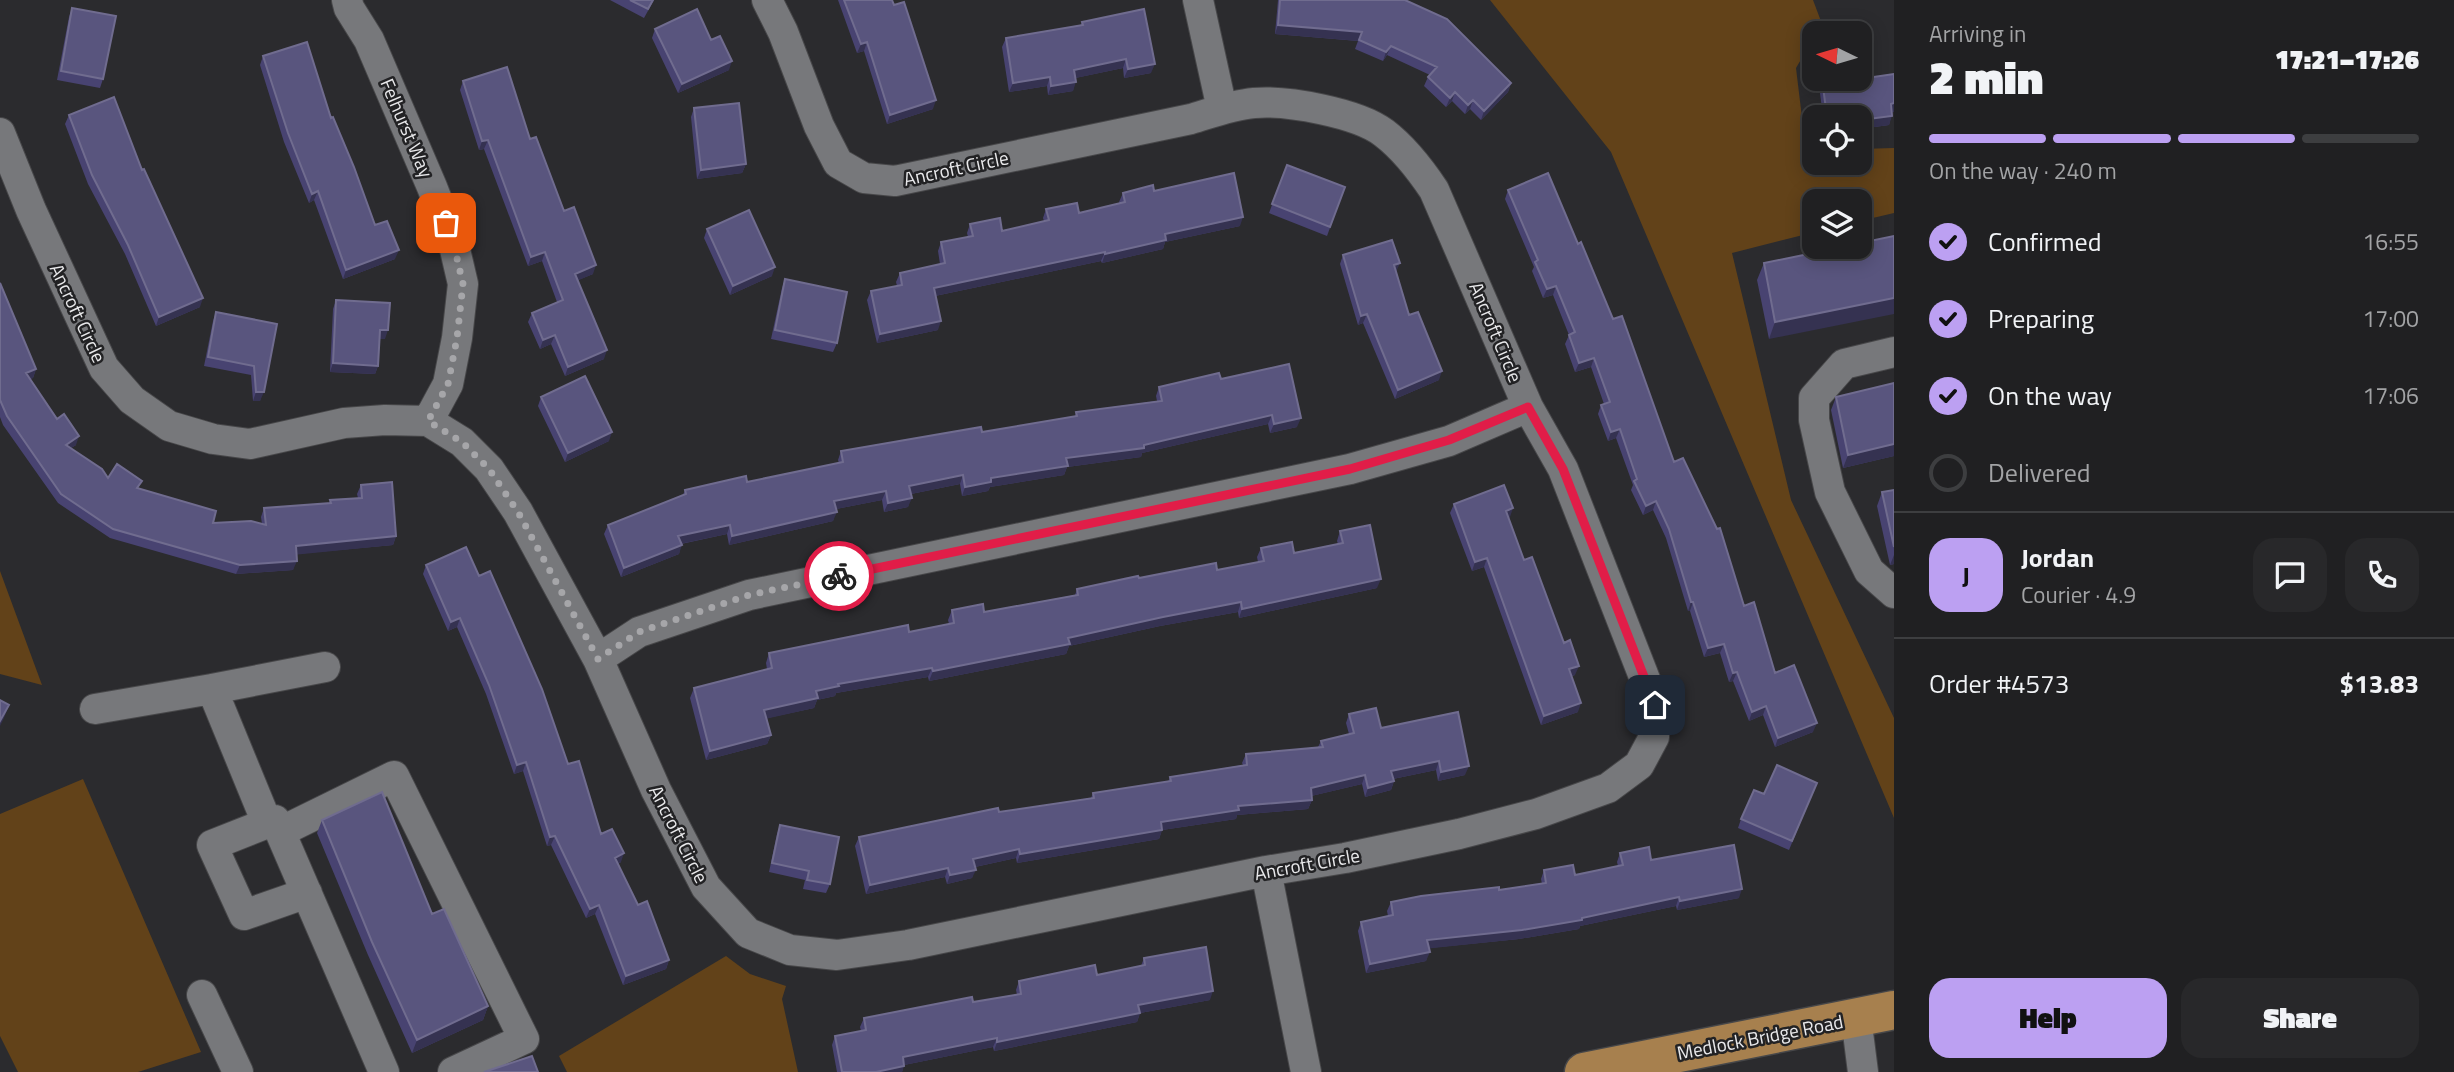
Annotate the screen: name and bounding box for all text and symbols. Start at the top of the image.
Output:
text: Arriving in [1929,16,2026,51]
north arrow [1802,21,1872,91]
map controls [1802,21,1872,259]
text: 17:21–17:26 [2275,40,2419,79]
text: 2 min [1929,42,2043,112]
street label: Felhurst Way [374,74,441,182]
button: locate [1802,105,1872,175]
street label: Ancroft Circle [901,142,1011,193]
text: On the way · 240 m [1929,153,2117,188]
button: layers [1802,189,1872,259]
pin [416,193,476,253]
icon: bag [427,204,465,242]
text: Confirmed [1988,222,2102,261]
icon: check [1929,223,1967,261]
text: 16:55 [2362,224,2419,259]
street label: Ancroft Circle [43,258,114,367]
street label: Ancroft Circle [1462,277,1531,386]
text: Preparing [1988,299,2094,338]
icon: check [1929,300,1967,338]
text: 17:00 [2362,301,2419,336]
text: On the way [1988,376,2112,415]
icon: check [1929,377,1967,415]
text: 17:06 [2362,378,2419,413]
text: Delivered [1988,453,2091,492]
text: Jordan [2021,538,2094,577]
button: chat [2253,538,2327,612]
button: phone [2345,538,2419,612]
courier [804,541,874,611]
text: J [1962,556,1970,595]
icon: bike [820,557,858,595]
text: Courier · 4.9 [2021,577,2136,612]
text: Order #4573 [1929,664,2069,703]
text: $13.83 [2340,664,2419,703]
pin [1625,675,1685,735]
icon: home [1636,686,1674,724]
street label: Ancroft Circle [642,780,717,888]
street label: Ancroft Circle [1252,840,1362,887]
button: Help [1929,978,2167,1058]
button: Share [2181,978,2419,1058]
street label: Medlock Bridge Road [1674,1006,1845,1067]

